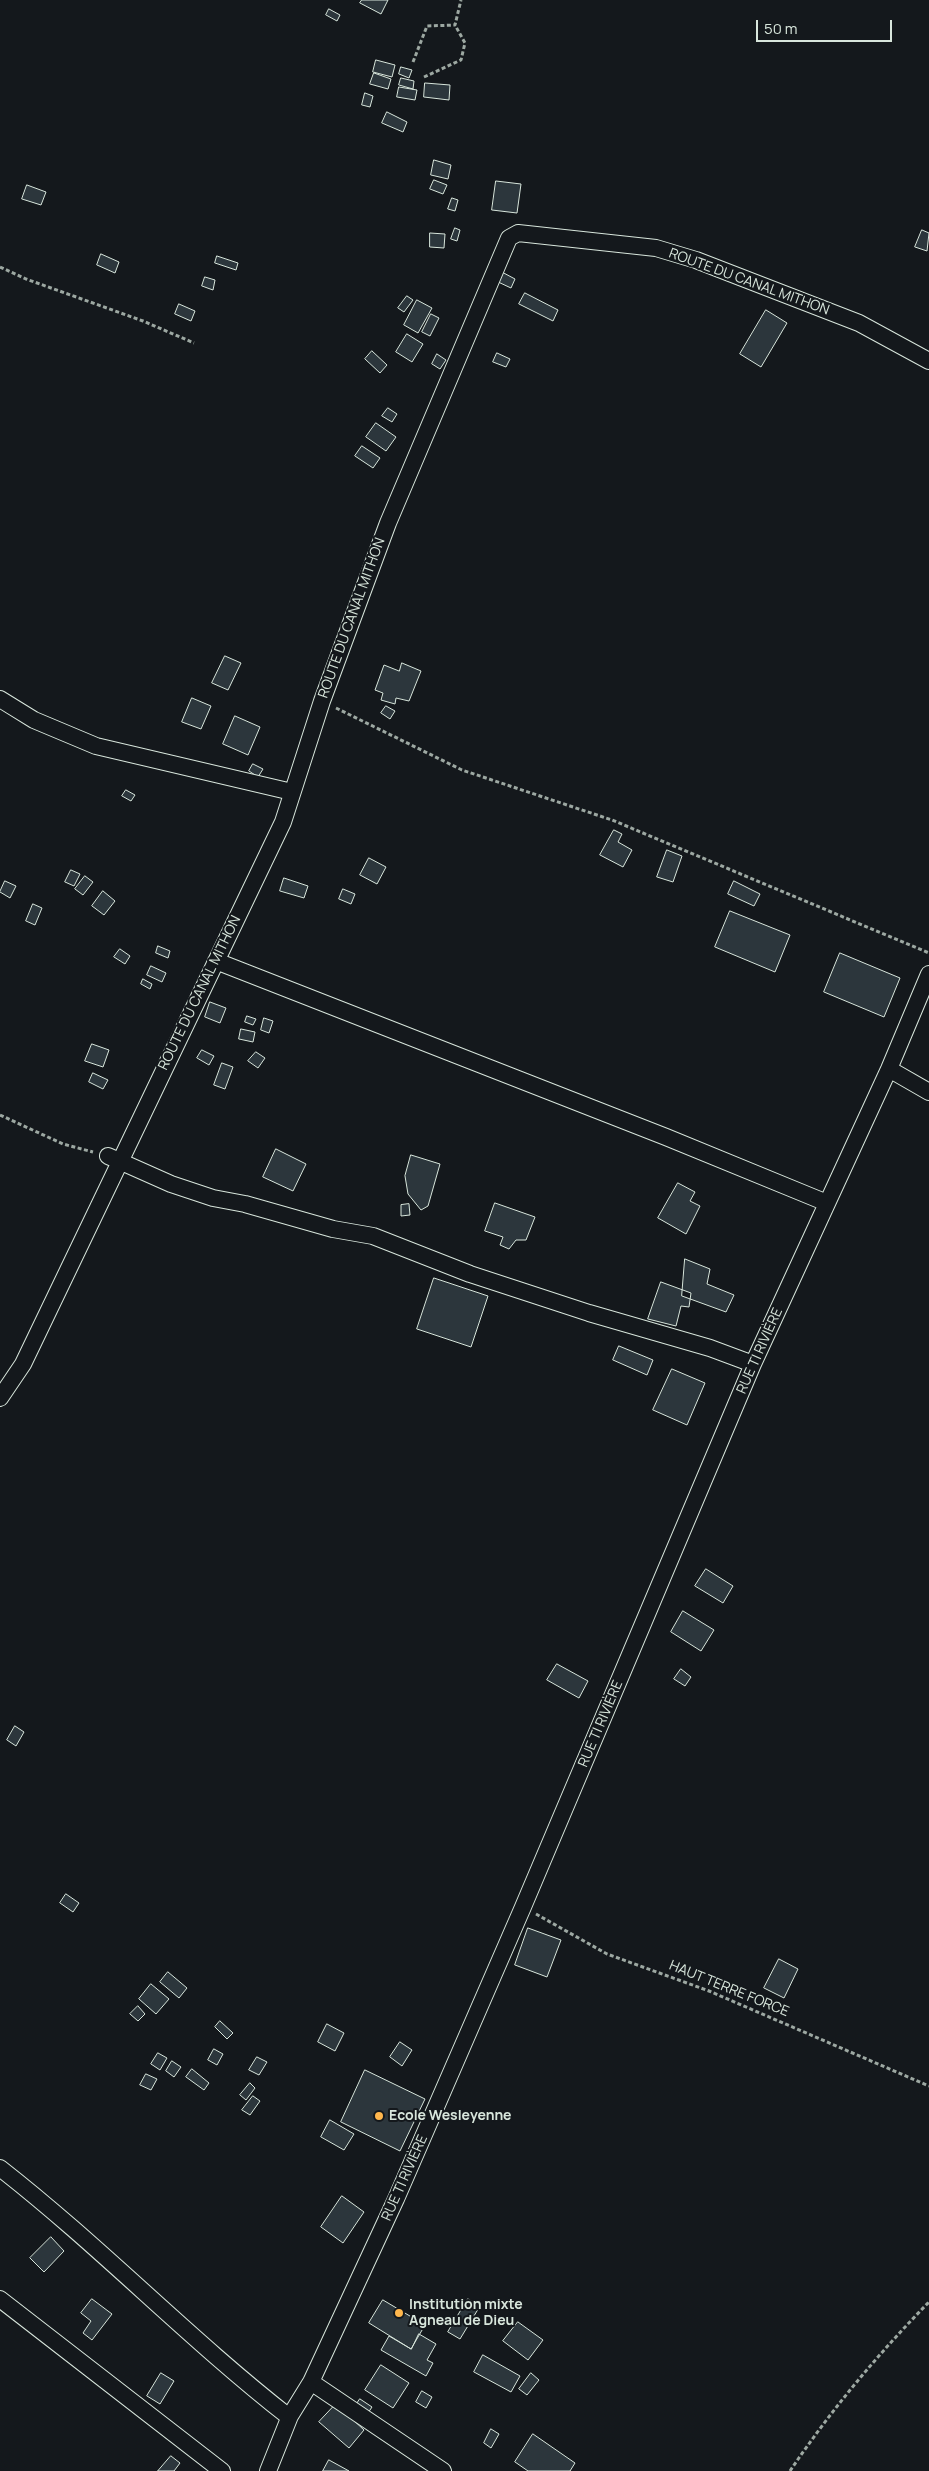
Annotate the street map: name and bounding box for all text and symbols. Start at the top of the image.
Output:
scale bar [759,10,895,42]
text: 50 m [764,18,798,39]
street label: ROUTE DU CANAL MITHON [666,245,832,319]
street label: ROUTE DU CANAL MITHON [315,535,389,701]
street label: ROUTE DU CANAL MITHON [155,913,245,1073]
street label: RUE TI RIVIÈRE [734,1305,786,1397]
street label: RUE TI RIVIÈRE [575,1678,627,1770]
street label: HAUT TERRE FORCE [667,1957,791,2021]
place label: Ecole Wesleyenne [389,2108,511,2124]
marker: Ecole Wesleyenne [373,2110,385,2122]
street label: RUE TI RIVIÈRE [379,2132,431,2224]
place label: Institution mixte Agneau de Dieu [409,2297,523,2330]
marker: Institution mixte Agneau de Dieu [393,2307,405,2319]

